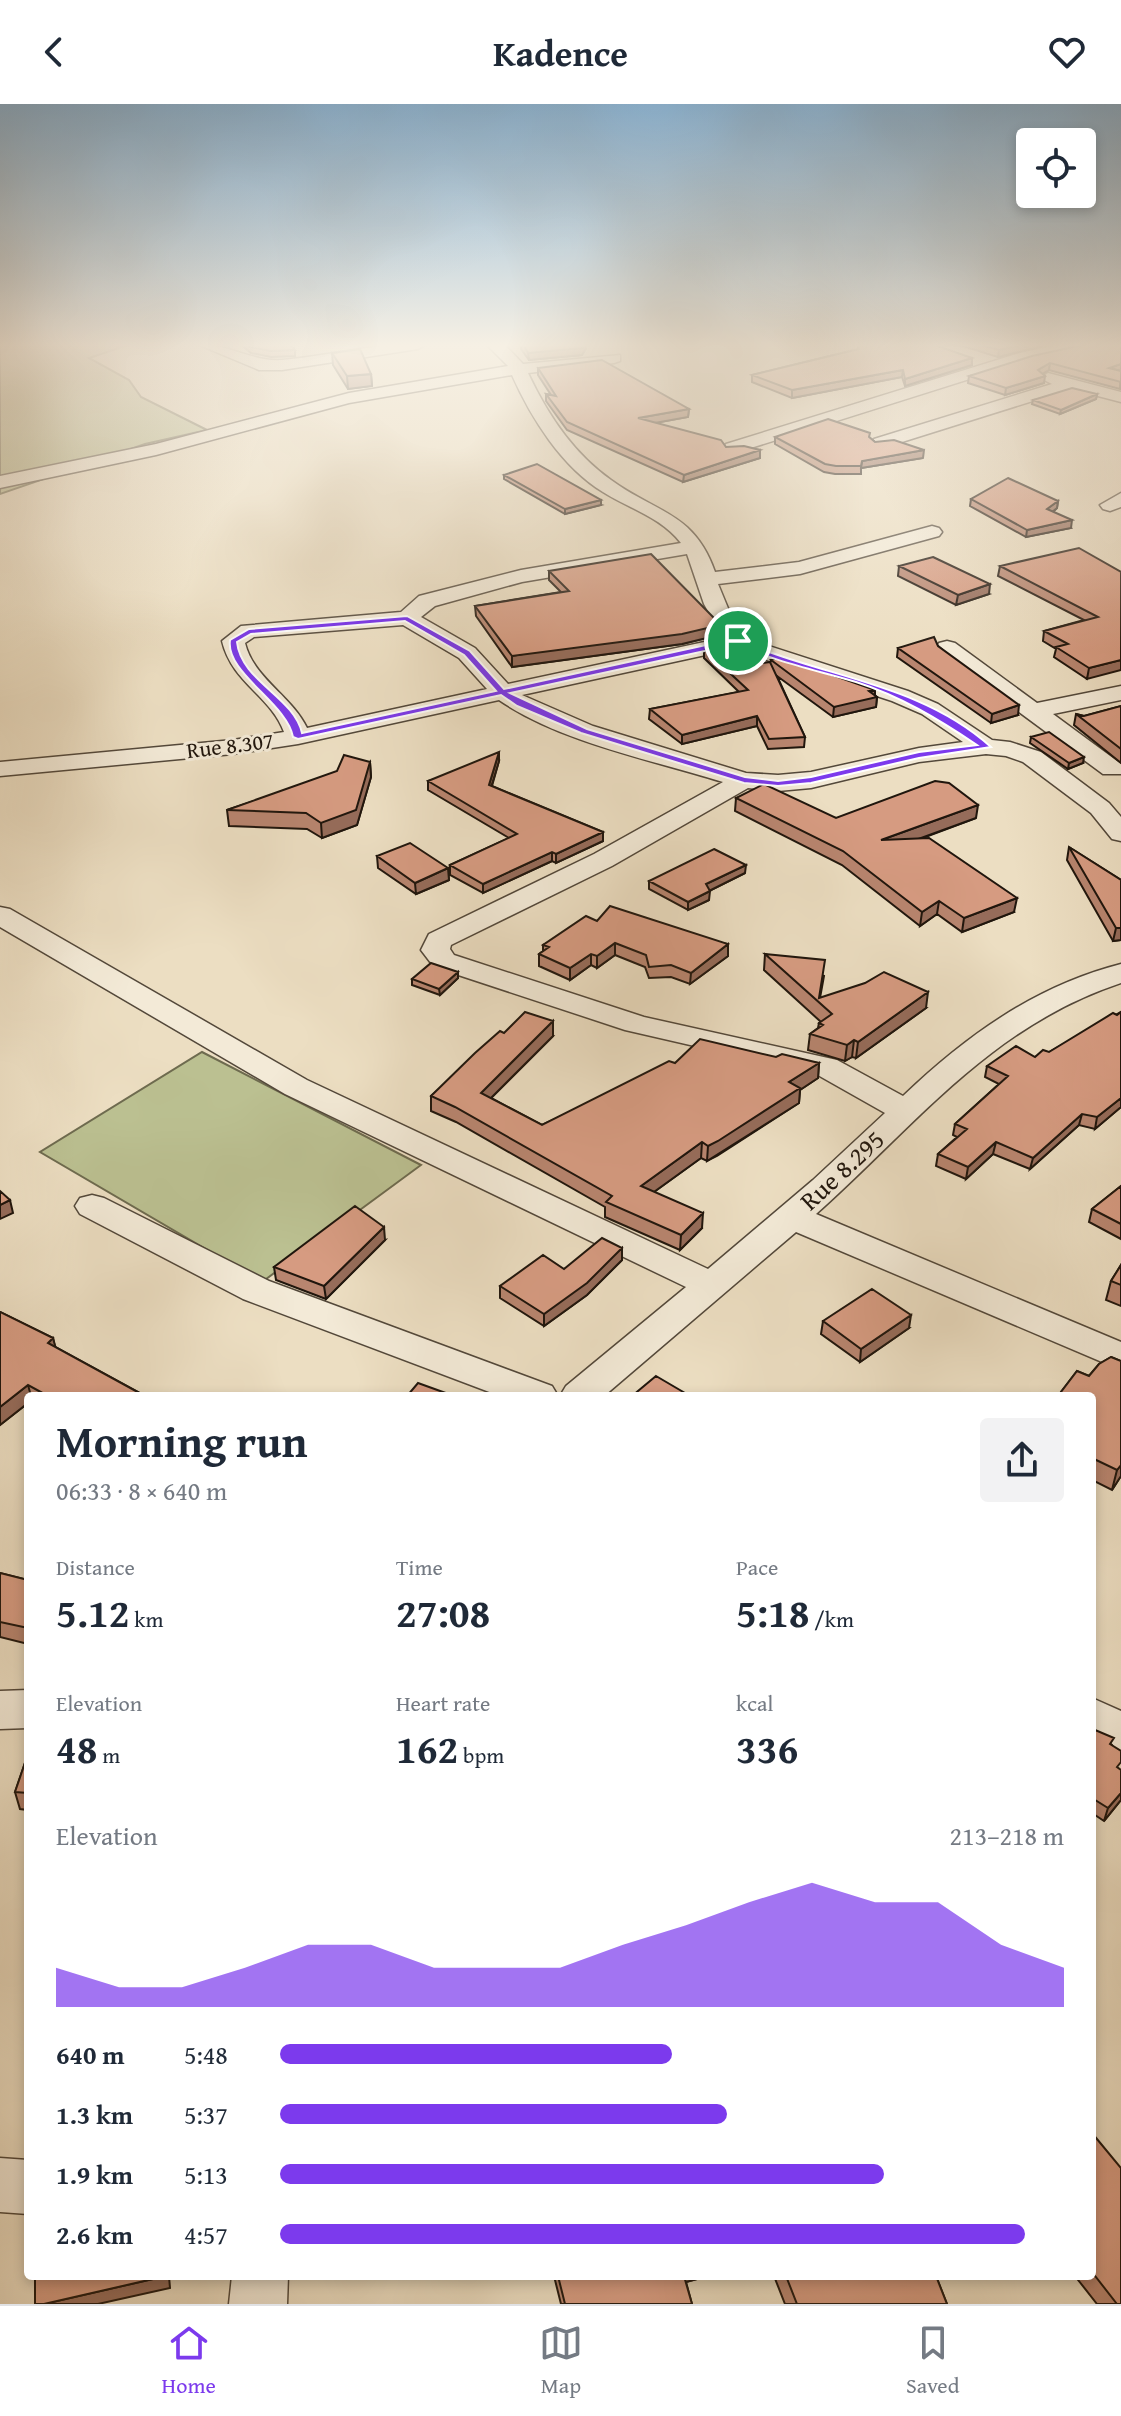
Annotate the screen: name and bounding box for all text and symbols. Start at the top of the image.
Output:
text: Kadence [493,26,628,79]
icon: back [32,30,76,74]
icon: heart [1045,30,1089,74]
map controls [1016,128,1096,208]
button: locate [1016,128,1096,208]
pin [704,607,772,675]
icon: arrive [716,619,760,663]
street label: Rue 8.307 [185,724,275,766]
street label: Rue 8.295 [791,1120,893,1219]
text: Morning run [56,1409,307,1473]
button: share [980,1418,1064,1502]
text: 06:33 · 8 × 640 m [56,1471,227,1510]
text: Distance [56,1551,135,1583]
text: Time [396,1551,443,1583]
text: Pace [736,1551,778,1583]
text: 5.12 [56,1583,129,1642]
text: 27:08 [396,1583,490,1642]
text: 5:18 [736,1583,809,1642]
text: km [129,1603,163,1635]
text: /km [809,1603,854,1635]
text: Elevation [56,1687,142,1719]
text: Heart rate [396,1687,490,1719]
text: kcal [736,1687,774,1719]
text: 48 [56,1719,97,1778]
text: 162 [396,1719,458,1778]
text: 336 [736,1719,798,1778]
text: m [97,1739,120,1771]
text: bpm [458,1739,504,1771]
text: Elevation [56,1816,158,1855]
text: 213–218 m [950,1816,1064,1855]
text: 640 m [56,2035,124,2074]
text: 5:48 [184,2035,228,2074]
text: 1.3 km [56,2095,133,2134]
text: 5:37 [184,2095,228,2134]
text: 1.9 km [56,2155,133,2194]
text: 5:13 [184,2155,228,2194]
text: 2.6 km [56,2215,133,2254]
text: 4:57 [184,2215,228,2254]
tab: Home [162,2321,216,2401]
tab: Map [539,2321,583,2401]
tab: Saved [906,2321,959,2401]

